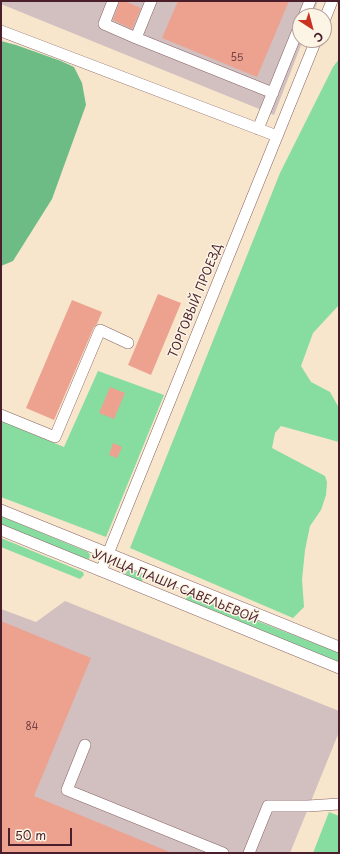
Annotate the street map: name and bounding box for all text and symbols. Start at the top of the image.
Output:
north arrow [292,8,332,48]
text: С [310,28,327,47]
house number: 55 [231,52,243,64]
street label: ТОРГОВЫЙ ПРОЕЗД [166,242,226,360]
street label: УЛИЦА ПАШИ САВЕЛЬЕВОЙ [90,547,260,627]
house number: 84 [26,721,38,733]
scale bar [10,820,74,846]
text: 50 m [15,826,46,844]

